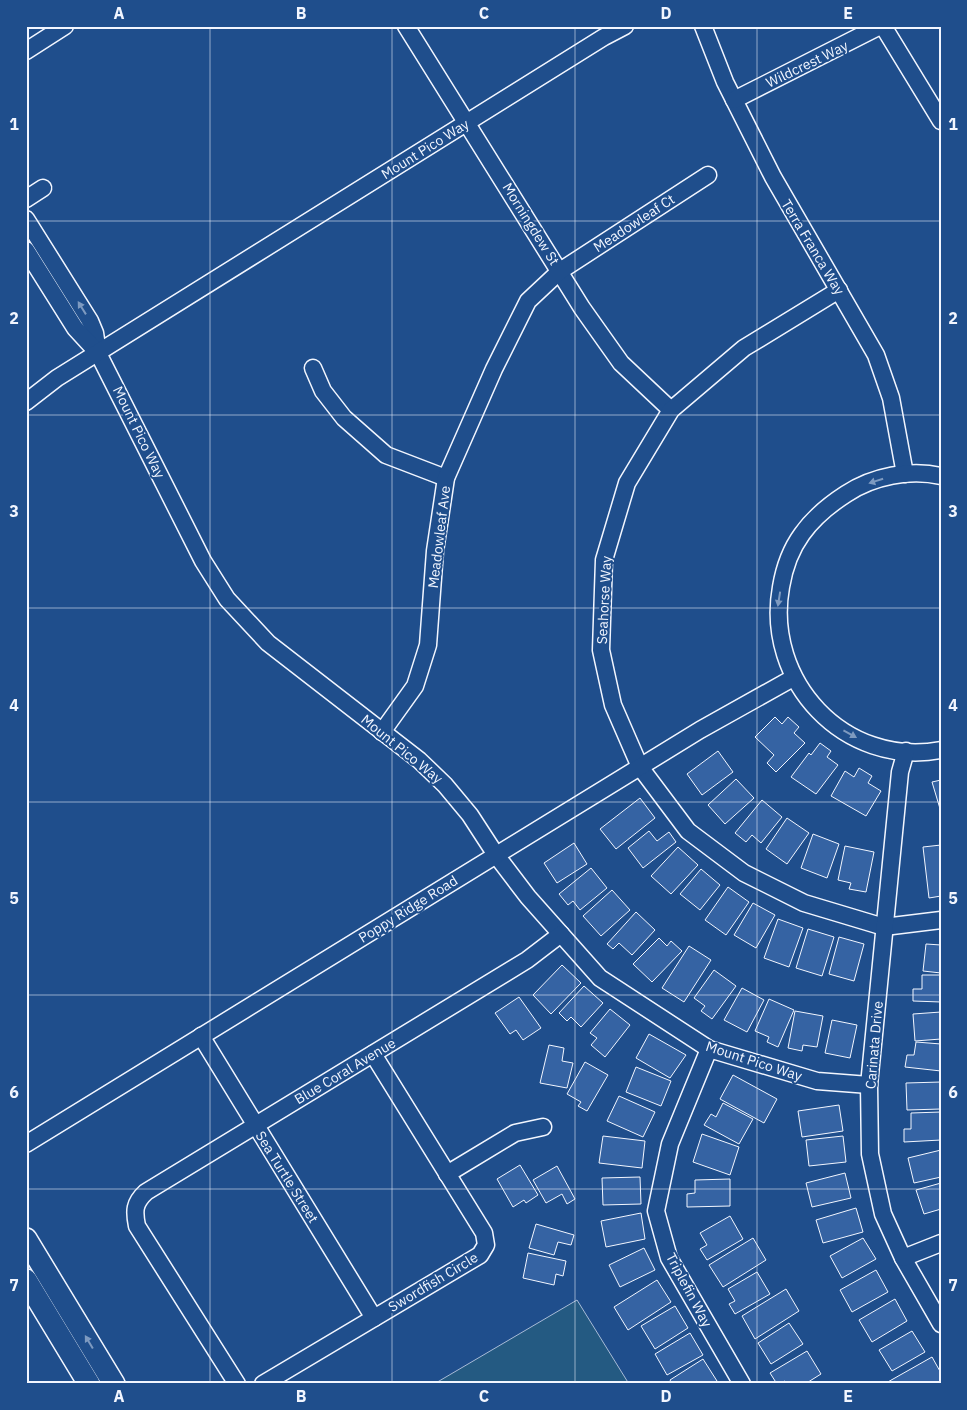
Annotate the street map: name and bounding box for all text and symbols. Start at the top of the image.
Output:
text: A [114,3,125,23]
text: B [296,3,307,23]
text: C [479,3,489,23]
text: D [660,3,672,23]
text: E [843,3,853,23]
street label: Wildcrest Way [763,36,851,92]
text: 1 [9,114,19,134]
text: 1 [948,114,958,134]
street label: Mount Pico Way [378,115,472,183]
street label: Morningdew St [498,179,564,269]
street label: Meadowleaf Ct [590,190,678,256]
street label: Terra Franca Way [777,196,849,298]
one-way arrow [77,301,86,314]
text: 2 [9,308,19,328]
text: 2 [948,308,958,328]
street label: Mount Pico Way [109,383,169,481]
one-way arrow [868,477,883,485]
street label: Meadowleaf Ave [424,484,454,589]
text: 3 [9,501,19,521]
text: 3 [948,501,958,521]
street label: Seahorse Way [593,555,615,645]
one-way arrow [775,591,783,607]
text: 4 [9,695,19,715]
text: 4 [948,695,958,715]
street label: Mount Pico Way [357,710,447,788]
one-way arrow [843,730,856,739]
street label: Poppy Ridge Road [355,871,461,947]
text: 5 [9,888,19,908]
text: 5 [948,888,958,908]
street label: Carinata Drive [861,1000,887,1090]
street label: Blue Coral Avenue [291,1034,399,1108]
street label: Mount Pico Way [704,1037,804,1085]
text: 6 [9,1082,19,1102]
text: 6 [948,1082,958,1102]
street label: Sea Turtle Street [252,1128,323,1226]
street label: Swordfish Circle [385,1248,481,1316]
street label: Triplefin Way [662,1250,716,1330]
text: 7 [9,1275,19,1295]
text: 7 [948,1275,958,1295]
one-way arrow [85,1336,94,1349]
text: A [114,1386,125,1406]
text: B [296,1386,307,1406]
text: C [479,1386,489,1406]
text: D [660,1386,672,1406]
text: E [843,1386,853,1406]

